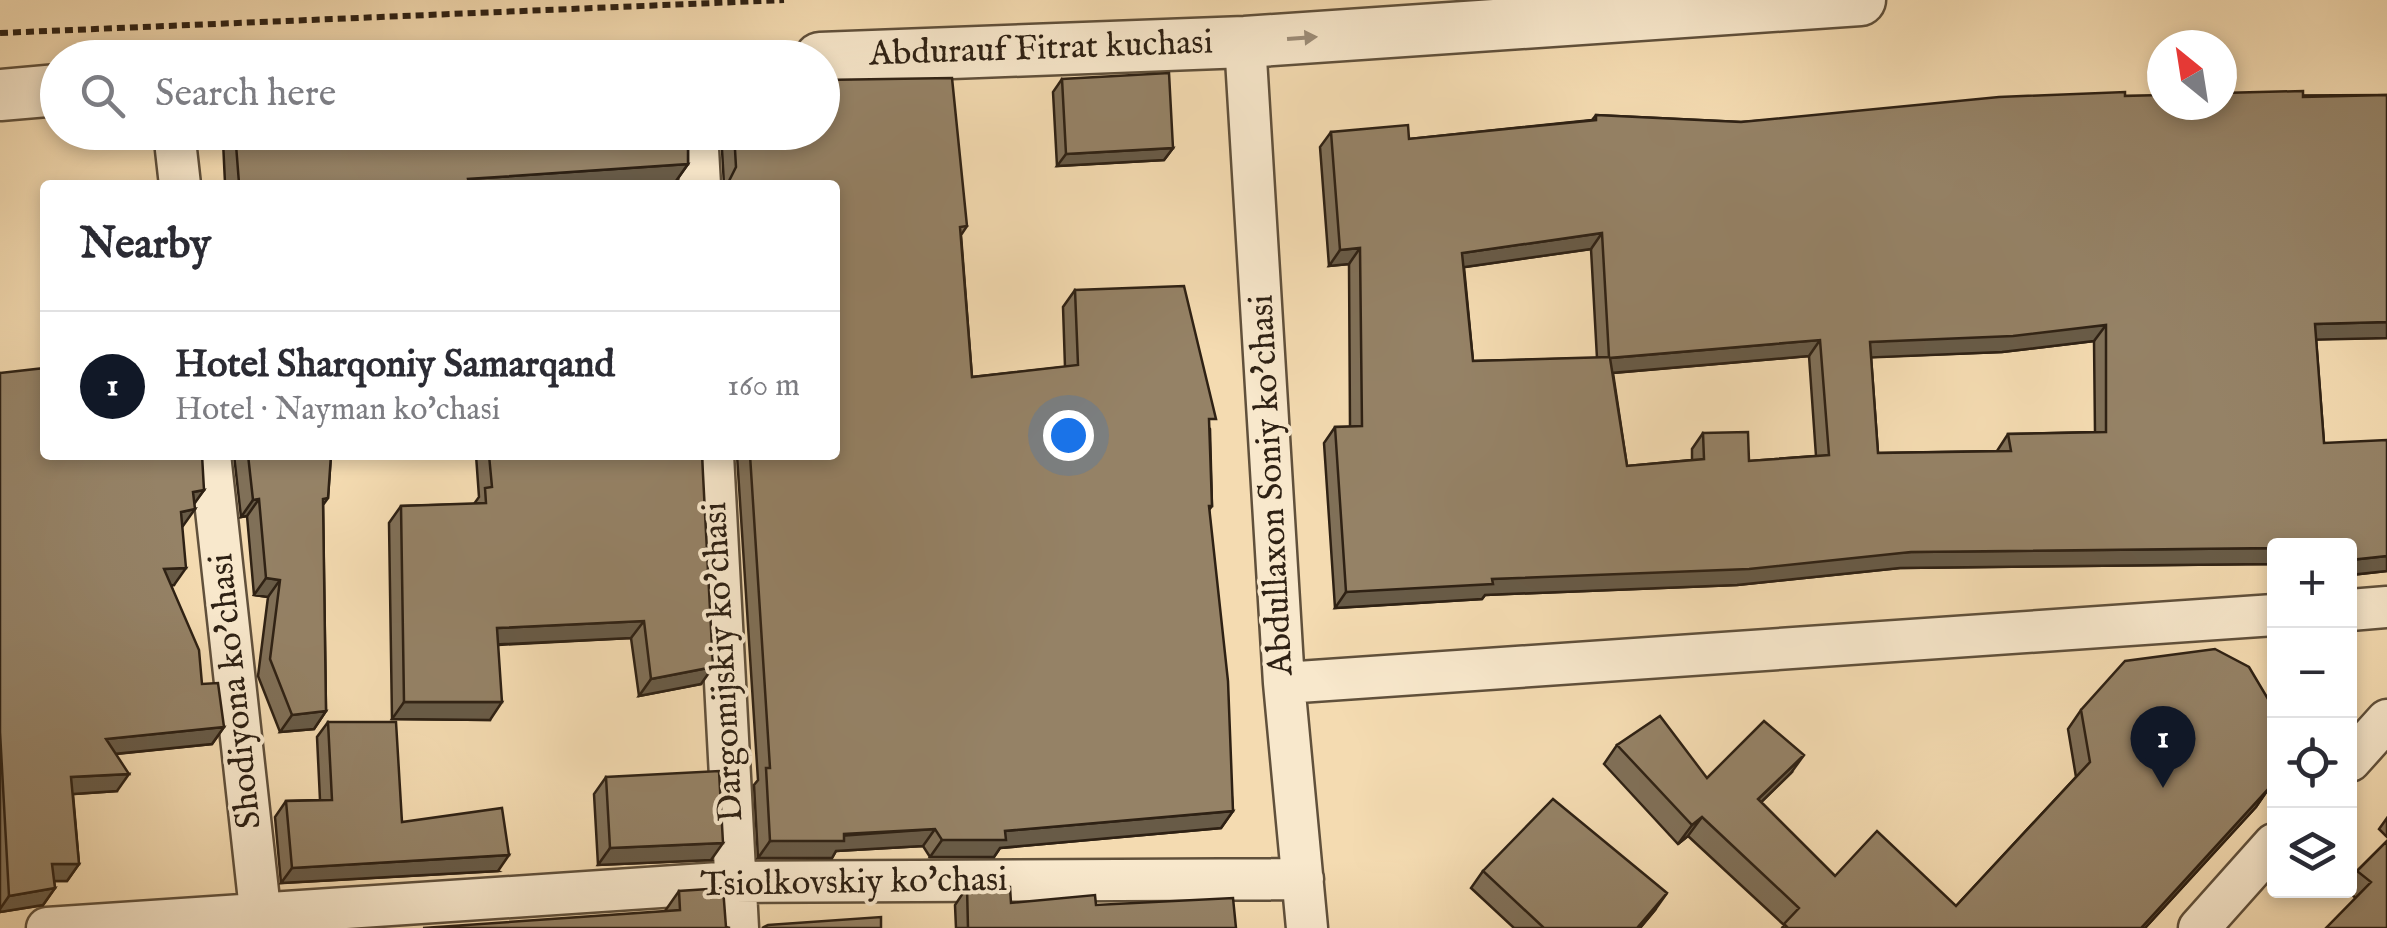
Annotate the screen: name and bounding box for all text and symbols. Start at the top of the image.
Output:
street label: Abdurauf Fitrat kuchasi [867,21,1214,78]
one-way arrow [1286,30,1318,46]
north arrow [2147,30,2237,120]
search box [40,40,840,150]
icon: search [75,68,130,123]
text: Search here [155,71,336,119]
text: Nearby [80,219,211,272]
street label: Abdullaxon Soniy ko'chasi [1240,293,1305,678]
text: Hotel Sharqoniy Samarqand [175,342,615,390]
text: 1 [107,366,118,407]
text: 160 m [727,366,800,407]
text: Hotel · Nayman ko'chasi [175,390,500,431]
your location [1043,410,1094,461]
street label: Dargomijskiy ko'chasi [693,501,755,823]
map controls [2267,538,2357,898]
button: + [2267,538,2357,628]
street label: Shodiyona ko'chasi [199,551,273,831]
button: − [2267,628,2357,718]
pin: 1 [2130,706,2196,788]
button: locate [2267,718,2357,808]
button: layers [2267,808,2357,898]
street label: Tsiolkovskiy ko'chasi [700,858,1008,908]

